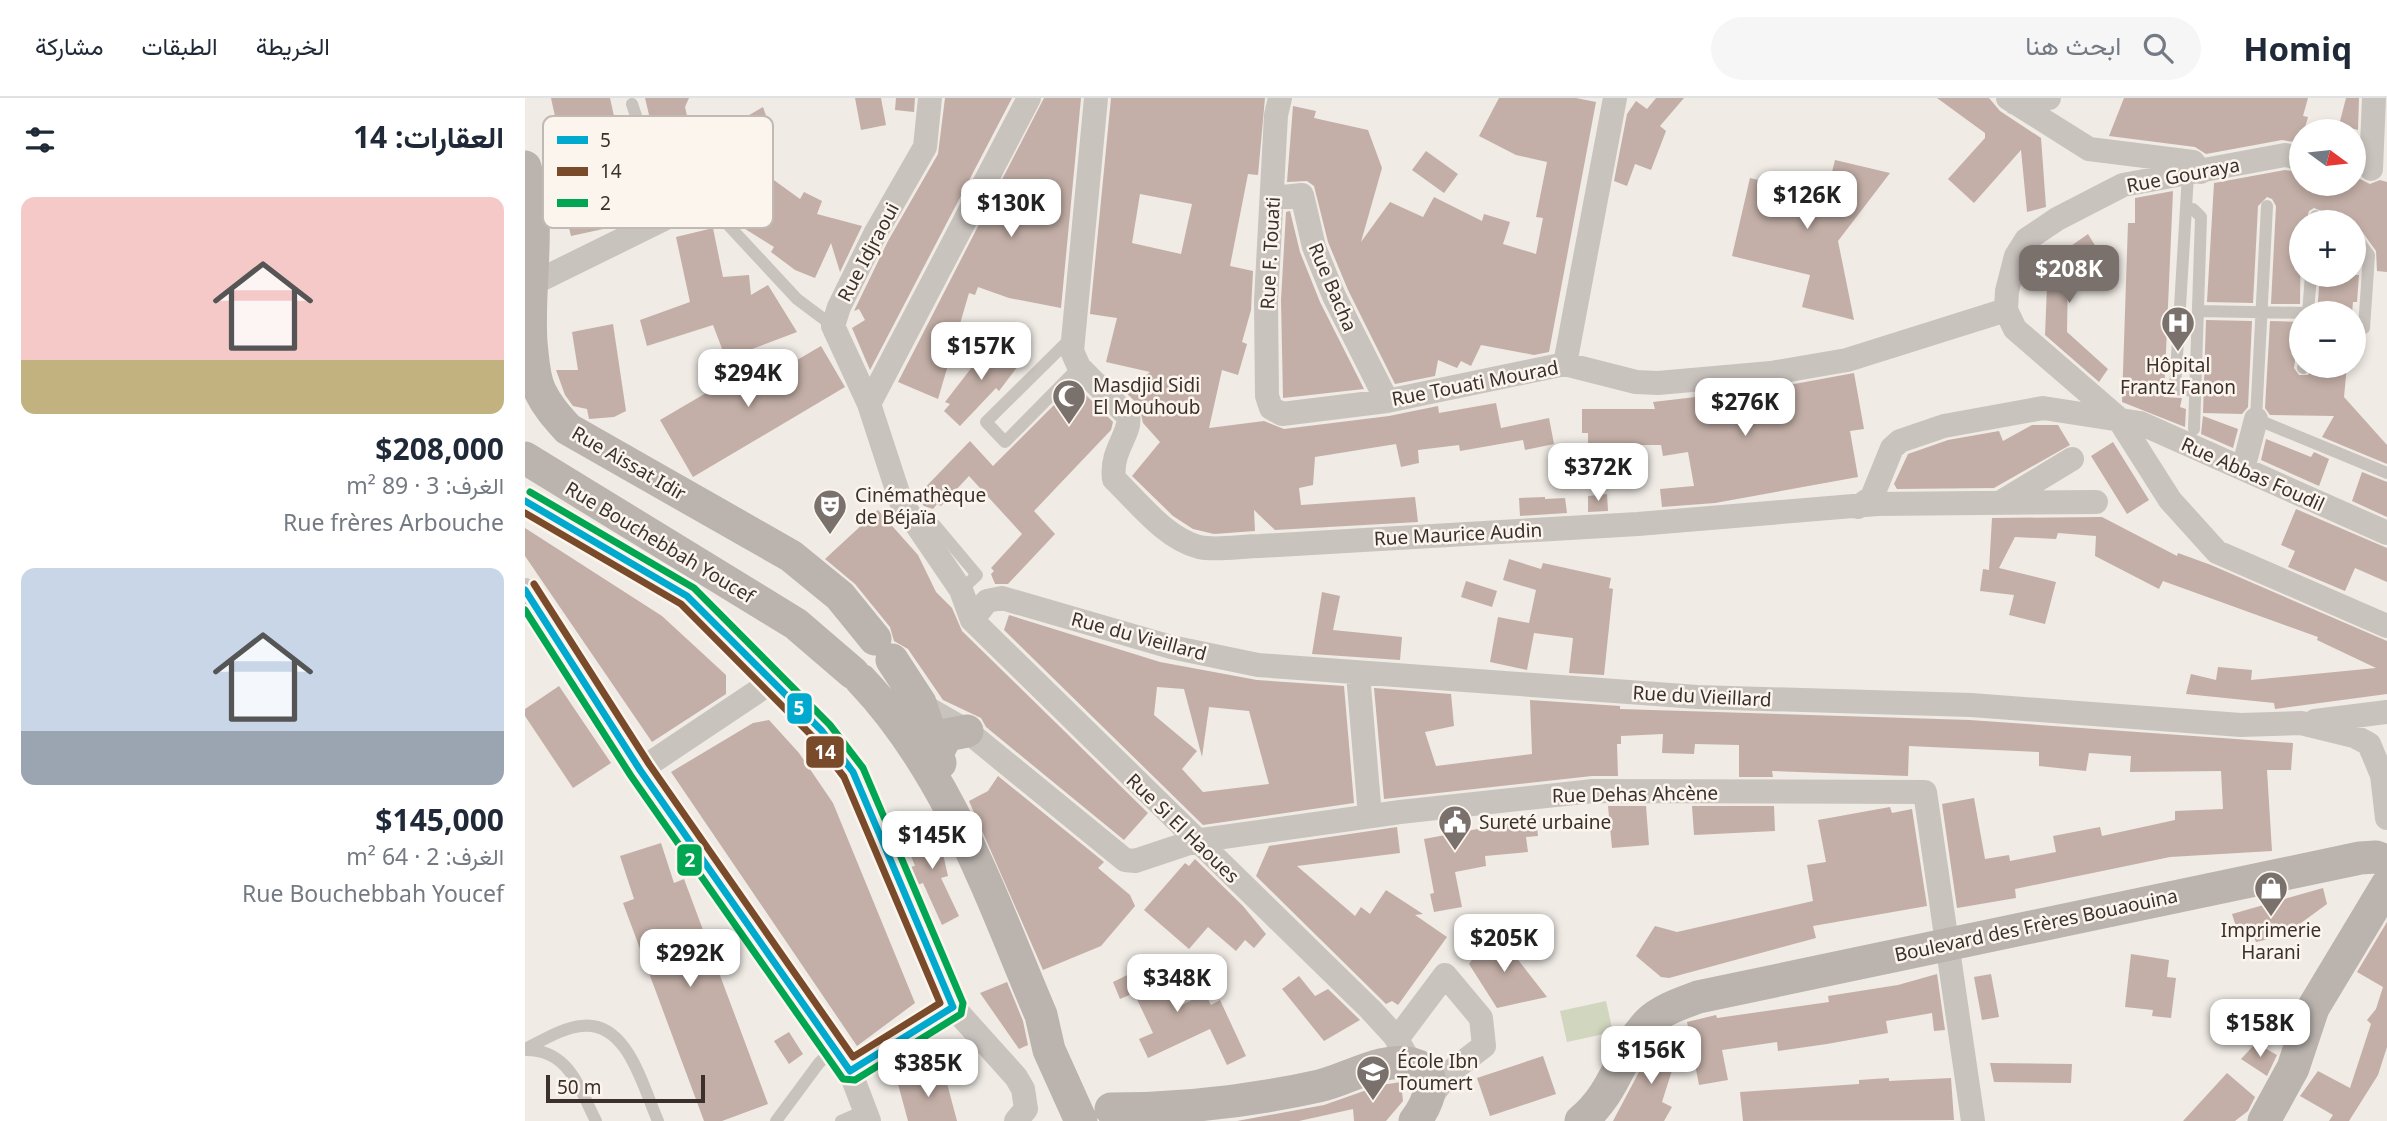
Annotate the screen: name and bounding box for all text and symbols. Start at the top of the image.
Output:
search box [1711,17,2201,80]
text: Homiq [2243,26,2352,71]
text: ابحث هنا [2025,27,2121,63]
text: مشاركة [35,29,103,62]
text: الطبقات [141,29,218,62]
text: الخريطة [256,29,330,62]
icon: search [2139,29,2177,67]
text: العقارات: 14 [353,116,504,157]
legend [543,116,773,228]
north arrow [2289,119,2366,196]
map controls [2289,119,2366,378]
icon: filters [21,121,59,159]
text: 5 [600,127,611,153]
street label: Rue Gouraya [2124,151,2242,199]
text: 14 [600,158,622,184]
pin: $126K [1758,172,1856,231]
text: $126K [1773,178,1841,210]
pin: $130K [962,180,1060,239]
text: $130K [977,186,1045,218]
text: 2 [600,190,611,216]
street label: Rue F. Touati [1254,196,1286,310]
street label: Rue Idjraoui [831,198,905,306]
button: + [2289,210,2366,287]
street label: Rue Bacha [1303,239,1363,335]
icon: home [200,243,326,369]
pin: $208K [2020,246,2118,305]
text: $208K [2035,252,2103,284]
button: − [2289,301,2366,378]
hospital icon: Hôpital Frantz Fanon [2159,304,2197,353]
pin: $157K [932,322,1030,382]
text: $157K [947,329,1015,361]
pin: $294K [699,350,797,409]
place label: Hôpital Frantz Fanon [2120,352,2236,400]
street label: Rue Touati Mourad [1389,354,1561,412]
text: $294K [714,356,782,388]
place label: Masdjid Sidi El Mouhoub [1093,372,1201,420]
mosque icon: Masdjid Sidi El Mouhoub [1050,377,1088,426]
pin: $276K [1696,378,1794,438]
text: $276K [1711,385,1779,417]
street label: Rue Aissat Idir [567,420,691,506]
text: $208,000 [375,428,504,469]
street label: Rue Abbas Foudil [2177,431,2329,517]
pin: $372K [1549,444,1647,503]
text: $372K [1564,450,1632,482]
text: الغرف: 3 · 89 m² [346,469,504,501]
street label: Rue Bouchebbah Youcef [561,475,761,610]
place label: Cinémathèque de Béjaïa [855,482,986,530]
theatre icon: Cinémathèque de Béjaïa [811,487,849,536]
text: Rue frères Arbouche [283,506,504,538]
street label: Rue Maurice Audin [1373,517,1543,551]
street label: Rue du Vieillard [1068,605,1210,667]
icon: home [200,614,326,740]
street label: Rue du Vieillard [1632,679,1772,713]
line badge: 5 [786,692,813,725]
text: 5 [794,695,804,721]
line badge: 14 [805,735,845,769]
text: 14 [814,739,836,765]
street label: Rue Si El Haoues [1121,767,1245,889]
street label: Rue Dehas Ahcène [1552,780,1718,808]
text: $145,000 [375,799,504,840]
public building icon: Sureté urbaine [1436,803,1474,852]
place label: Sureté urbaine [1479,809,1611,835]
pin: $145K [883,812,981,871]
text: $145K [898,818,966,850]
text: الغرف: 2 · 64 m² [346,840,504,872]
line badge: 2 [676,843,703,877]
text: 2 [685,847,696,873]
shop icon: Imprimerie Harani [2252,869,2290,918]
text: Rue Bouchebbah Youcef [242,877,504,909]
street label: Boulevard des Frères Bouaouina [1892,882,2180,968]
pin: $205K [1455,914,1553,974]
place label: Imprimerie Harani [2221,917,2321,965]
text: $205K [1470,921,1538,953]
pin: $292K [641,930,739,989]
text: $292K [656,936,724,968]
pin: $348K [1128,954,1226,1014]
text: $348K [1143,961,1211,993]
pin: $158K [2211,1000,2309,1059]
text: $158K [2226,1006,2294,1038]
pin: $156K [1602,1026,1700,1086]
text: $156K [1617,1033,1685,1065]
pin: $385K [879,1040,977,1099]
text: $385K [894,1046,962,1078]
place label: École Ibn Toumert [1397,1048,1479,1096]
school or university icon: École Ibn Toumert [1354,1053,1392,1102]
scale bar [546,1072,705,1104]
text: 50 m [557,1074,601,1100]

